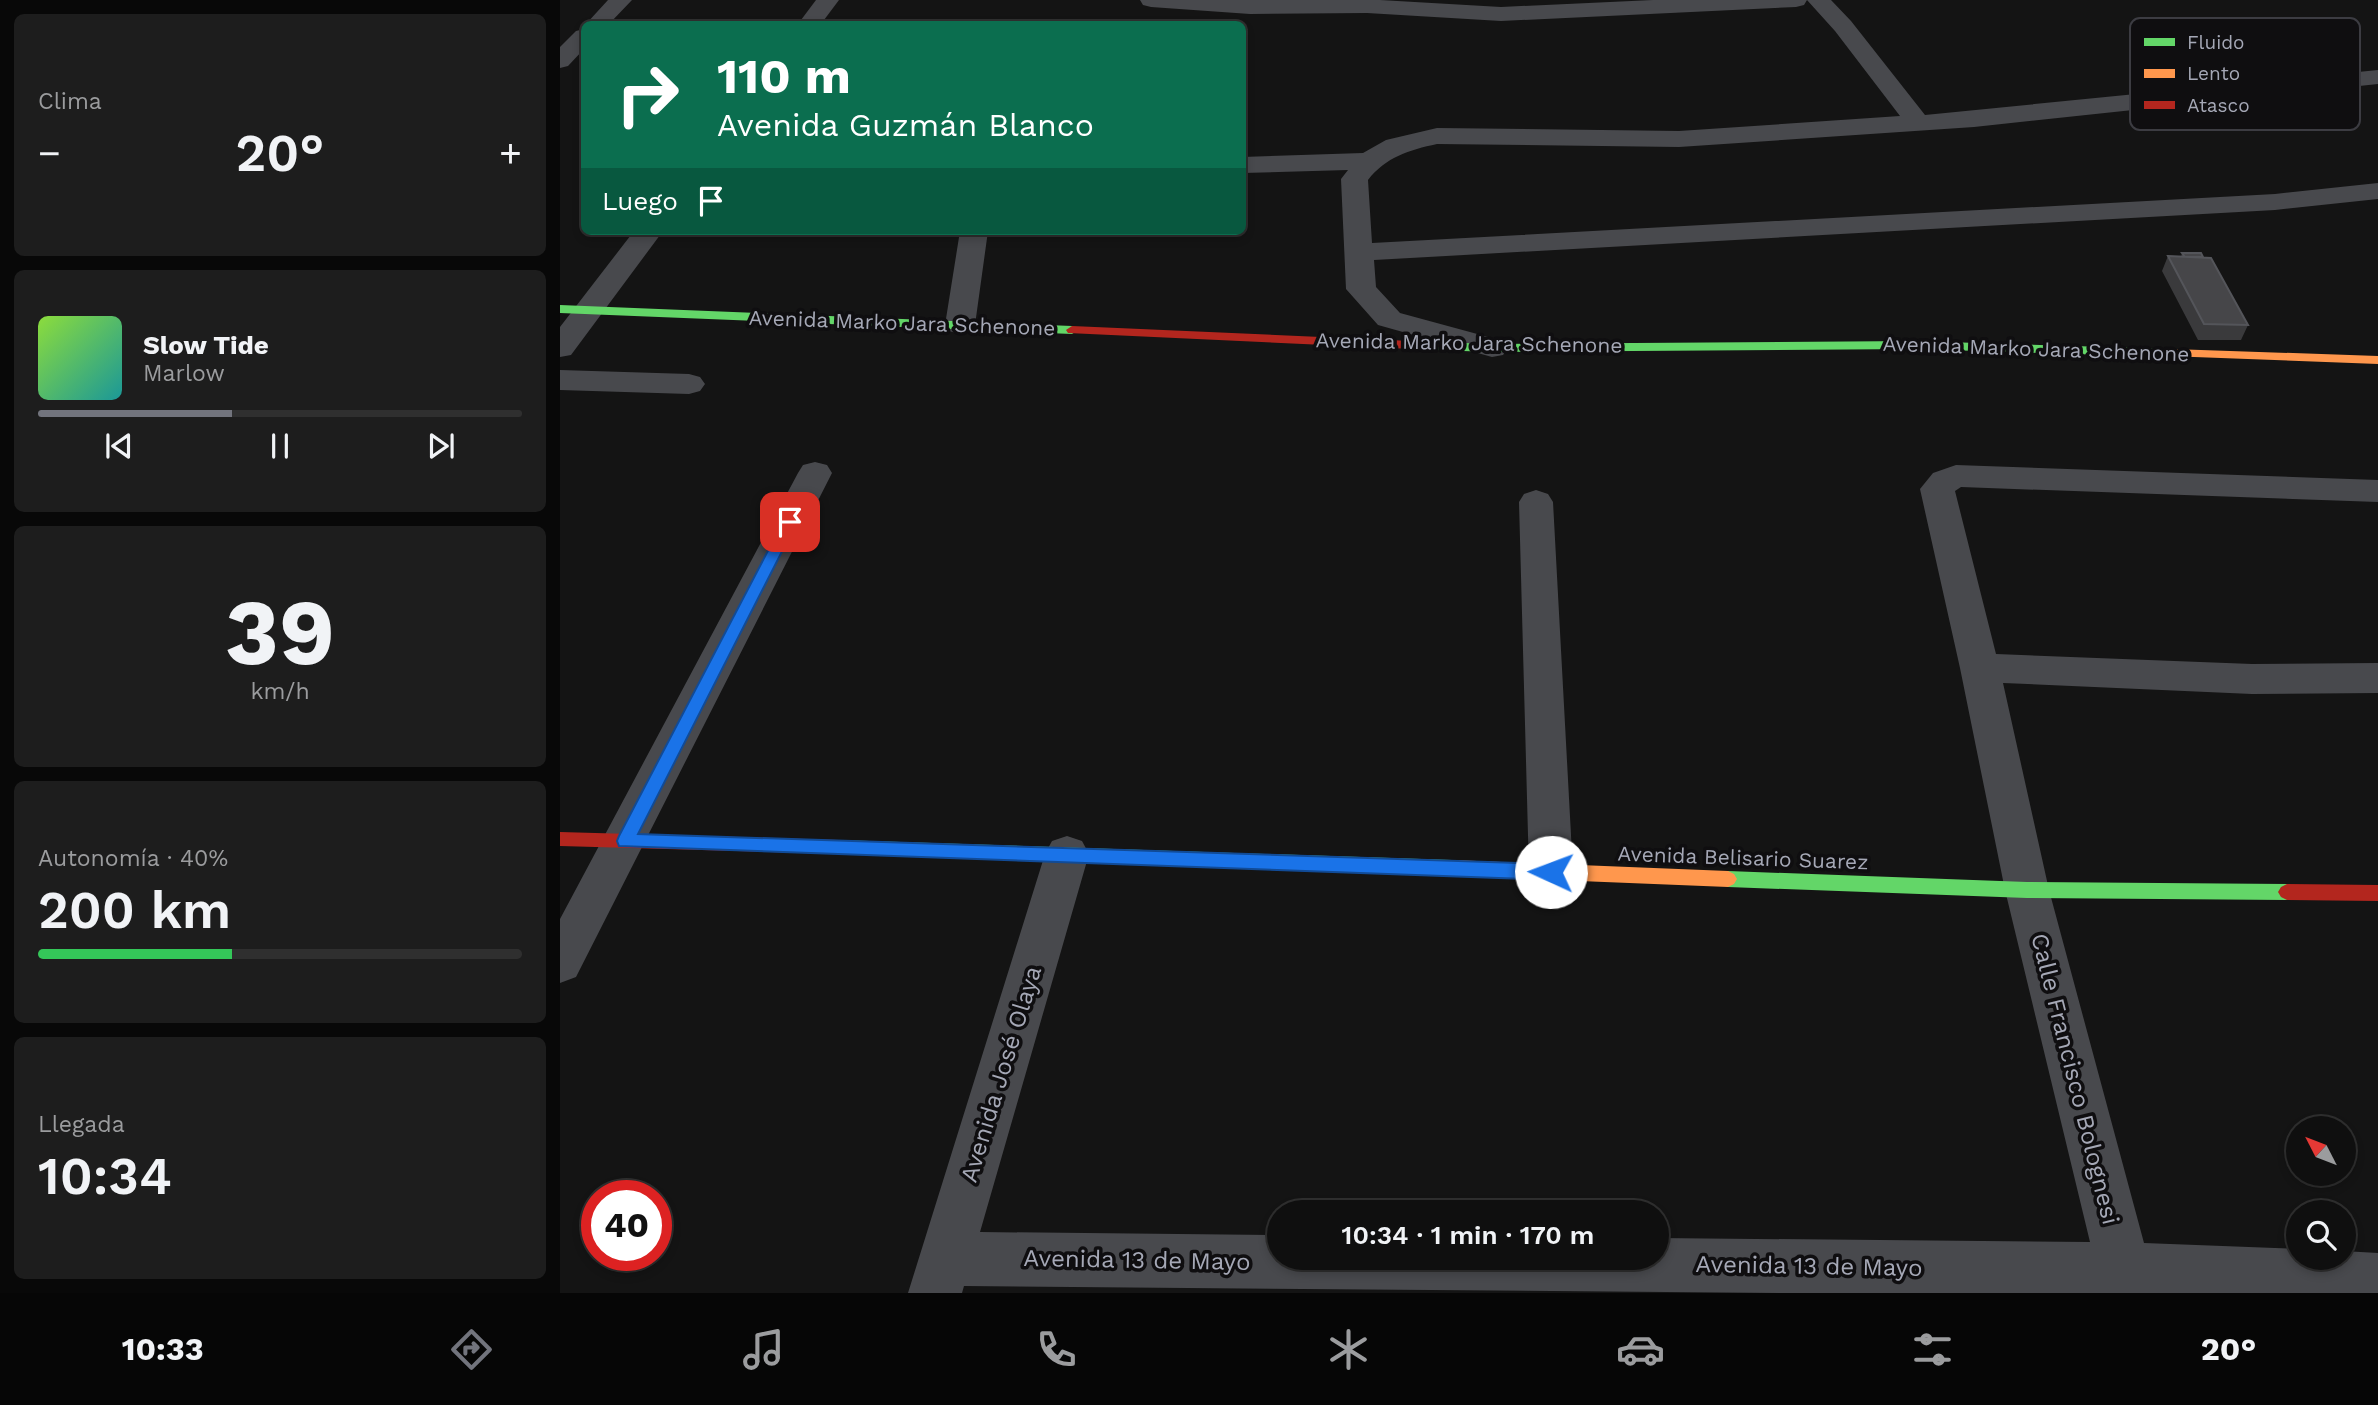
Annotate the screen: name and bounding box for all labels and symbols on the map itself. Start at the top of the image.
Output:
legend [2130,18,2360,130]
text: Fluido [2187,31,2245,54]
text: Lento [2187,62,2240,85]
text: Atasco [2187,94,2250,117]
street label: Avenida Marko Jara Schenone [748,305,1056,340]
street label: Avenida Marko Jara Schenone [1315,327,1623,358]
street label: Avenida Marko Jara Schenone [1882,331,2190,366]
pin [760,492,820,552]
position arrow [1514,835,1588,909]
street label: Avenida Belisario Suarez [1617,841,1869,874]
street label: Calle Francisco Bolognesi [2025,930,2125,1228]
street label: Avenida José Olaya [955,963,1047,1185]
north arrow [2286,1116,2356,1186]
speed limit sign: 40 [581,1180,672,1271]
street label: Avenida 13 de Mayo [1023,1244,1251,1276]
street label: Avenida 13 de Mayo [1695,1250,1923,1282]

